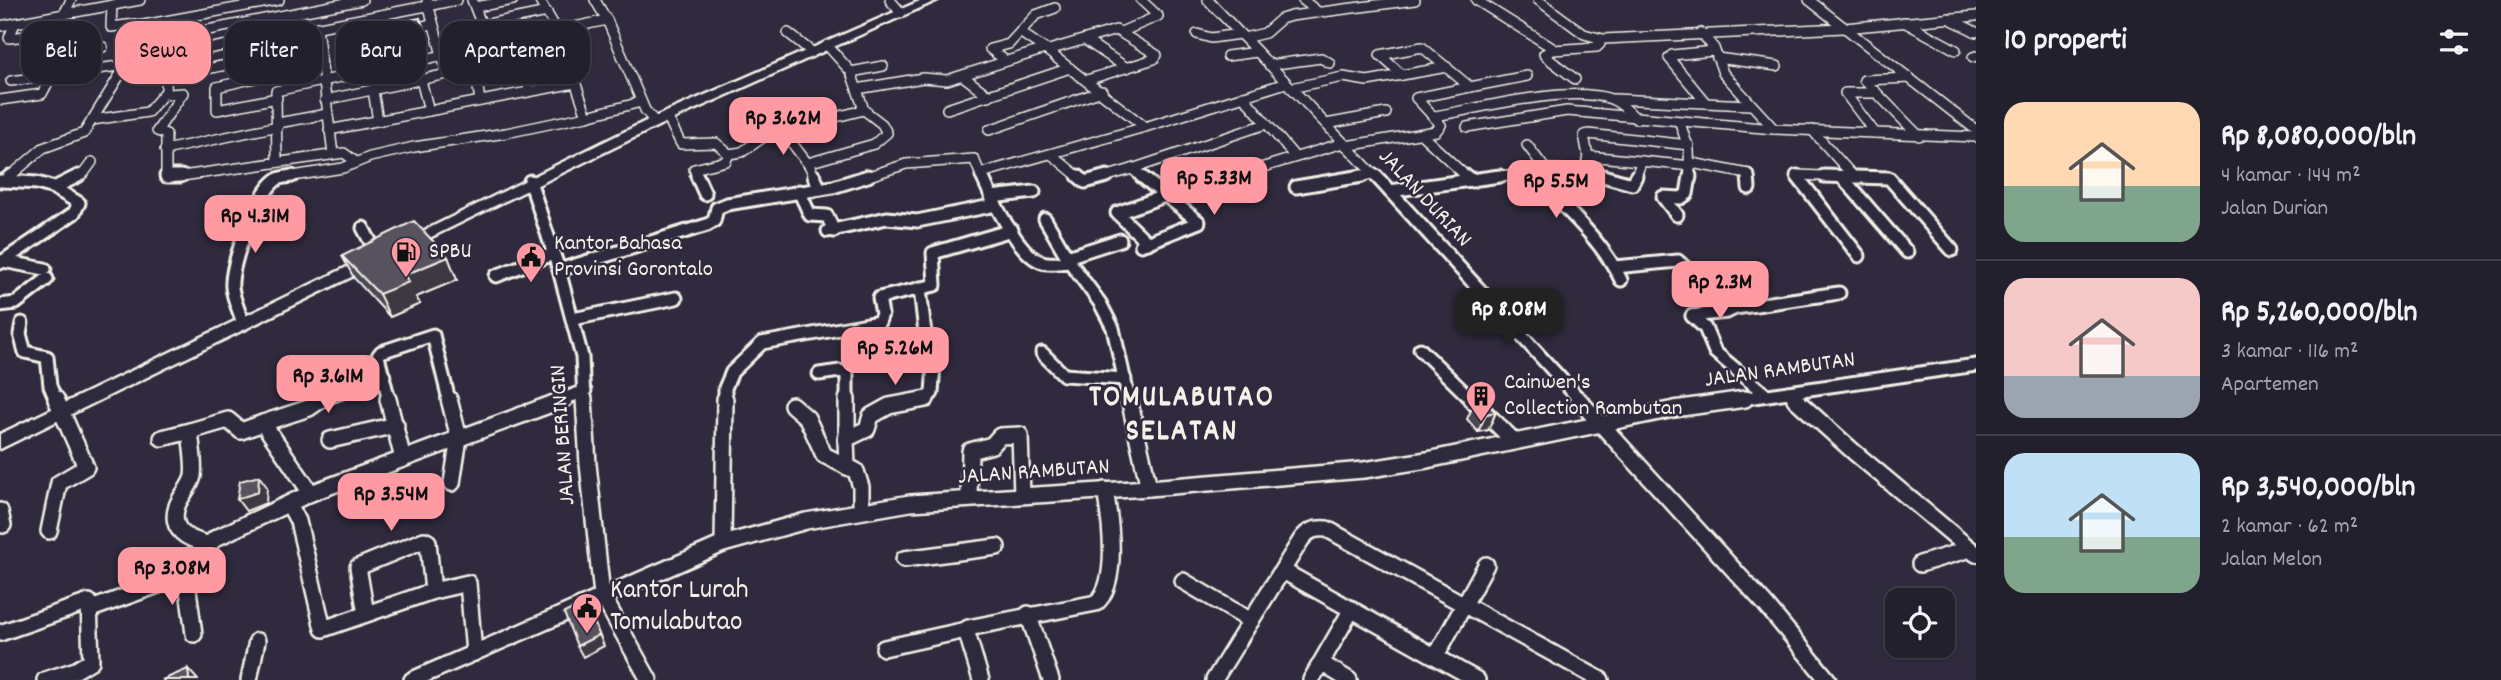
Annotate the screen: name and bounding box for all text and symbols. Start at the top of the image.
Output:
chip: Beli [21,21,101,84]
chip: Sewa [115,21,211,84]
chip: Filter [225,21,322,84]
chip: Baru [336,21,426,84]
chip: Apartemen [440,21,590,84]
text: 10 properti [2004,21,2127,64]
icon: filters [2435,23,2473,61]
pin: Rp 3.62M [711,97,855,157]
text: Rp 3.62M [745,103,821,136]
text: Rp 8,080,000/bln [2221,117,2416,160]
icon: home [2060,130,2144,214]
street label: JALAN DURIAN [1369,142,1479,256]
pin: Rp 5.33M [1142,158,1286,217]
pin: Rp 5.5M [1491,160,1621,220]
text: 4 kamar · 144 m² [2221,160,2361,193]
text: Rp 5.33M [1176,163,1252,196]
text: Rp 5.5M [1523,166,1589,199]
text: Jalan Durian [2221,193,2328,226]
pin: Rp 4.31M [183,196,327,255]
text: Rp 4.31M [220,201,290,234]
place label: Kantor Bahasa Provinsi Gorontalo [554,228,713,287]
fuel station icon: SPBU [389,235,423,279]
place label: SPBU [429,236,472,269]
public building icon: Kantor Bahasa Provinsi Gorontalo [514,240,548,284]
pin: Rp 2.3M [1655,262,1785,321]
text: Rp 2.3M [1688,267,1752,300]
pin: Rp 8.08M [1437,288,1581,348]
text: Rp 5,260,000/bln [2221,293,2417,336]
text: Rp 8.08M [1471,294,1547,327]
icon: home [2060,306,2144,390]
pin: Rp 5.26M [823,328,967,387]
text: Rp 5.26M [857,333,933,366]
text: 3 kamar · 116 m² [2221,336,2358,369]
street label: JALAN RAMBUTAN [1703,344,1857,398]
pin: Rp 3.61M [256,356,400,415]
text: Rp 3.61M [293,361,363,394]
street label: JALAN BERINGIN [543,364,585,506]
place label: Cainwen's Collection Rambutan [1504,367,1682,426]
text: Apartemen [2221,369,2319,402]
district label: TOMULABUTAO SELATAN [1089,378,1275,455]
building icon: Cainwen's Collection Rambutan [1464,379,1498,423]
street label: JALAN RAMBUTAN [957,451,1111,495]
text: Rp 3,540,000/bln [2221,468,2415,511]
pin: Rp 3.54M [319,474,463,533]
text: Rp 3.54M [354,479,428,512]
icon: home [2060,481,2144,565]
text: 2 kamar · 62 m² [2221,511,2358,544]
text: Jalan Melon [2221,544,2322,577]
pin: Rp 3.08M [100,548,244,607]
text: Rp 3.08M [134,553,210,586]
place label: Kantor Lurah Tomulabutao [610,572,748,644]
map controls [1885,588,1955,658]
button: locate [1885,588,1955,658]
public building icon: Kantor Lurah Tomulabutao [570,591,604,635]

